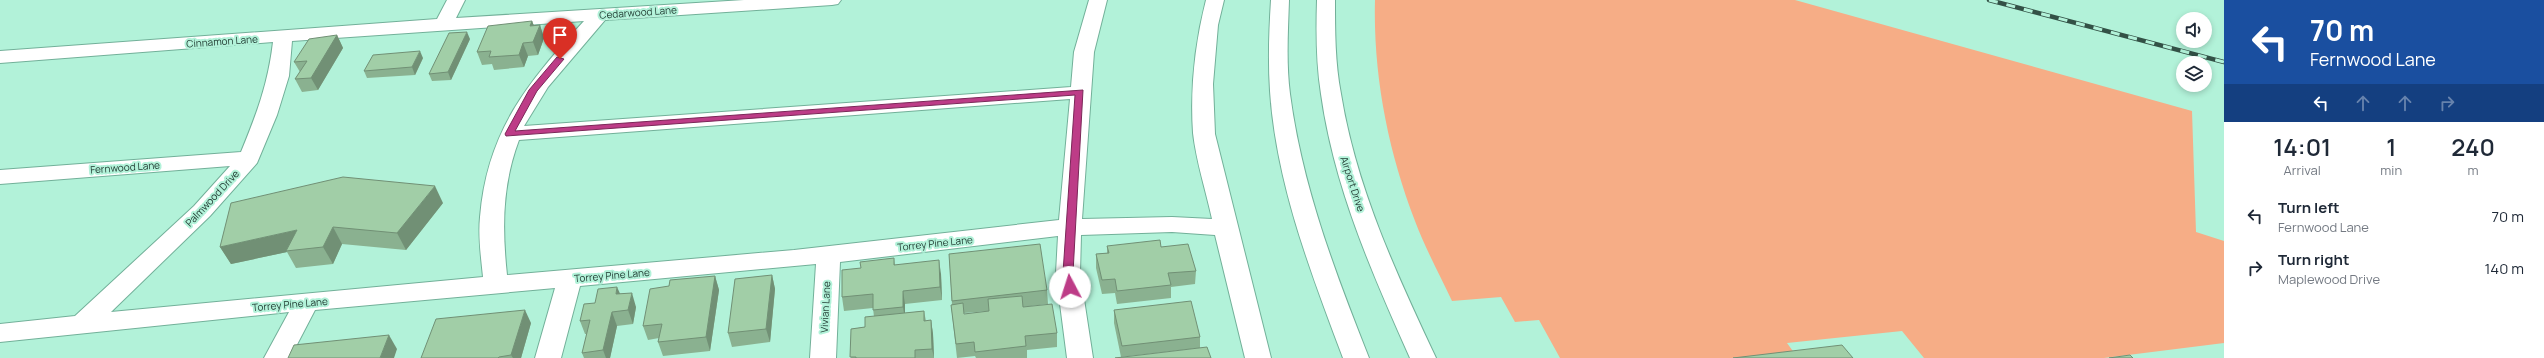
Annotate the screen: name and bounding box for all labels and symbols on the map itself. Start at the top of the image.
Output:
street label: Cedarwood Lane [599,2,677,22]
pin [543,18,577,59]
street label: Cinnamon Lane [186,32,258,50]
street label: Airport Drive [1338,155,1369,213]
street label: Fernwood Lane [90,158,161,176]
street label: Palmwood Drive [182,166,242,229]
street label: Torrey Pine Lane [897,232,974,254]
street label: Torrey Pine Lane [574,265,650,285]
position arrow [1049,266,1091,308]
street label: Vivian Lane [817,281,833,333]
street label: Torrey Pine Lane [252,294,328,314]

